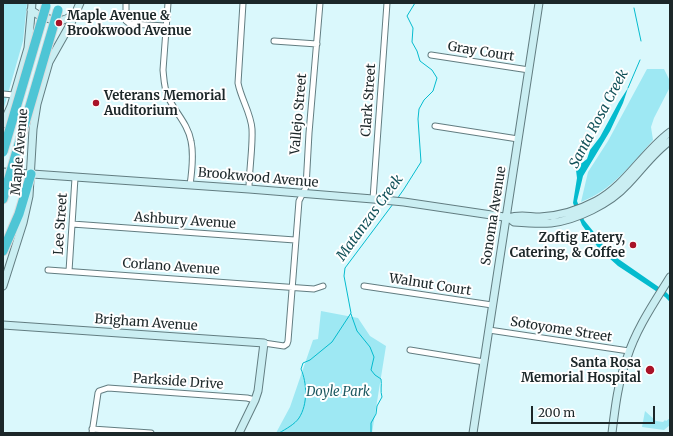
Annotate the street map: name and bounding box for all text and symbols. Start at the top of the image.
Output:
place label: Maple Avenue & Brookwood Avenue [67,8,191,39]
marker: Maple Avenue & Brookwood Avenue [54,18,64,28]
street label: Gray Court [447,39,515,65]
street label: Clark Street [359,63,379,137]
water label: Santa Rosa Creek [566,67,632,171]
street label: Vallejo Street [288,73,310,155]
place label: Veterans Memorial Auditorium [104,88,226,119]
marker: Veterans Memorial Auditorium [91,98,101,108]
street label: Maple Avenue [8,108,32,196]
street label: Brookwood Avenue [197,165,319,191]
street label: Sonoma Avenue [478,165,510,267]
water label: Matanzas Creek [333,172,407,264]
street label: Lee Street [51,192,71,256]
street label: Ashbury Avenue [134,210,236,232]
place label: Zoftig Eatery, Catering, & Coffee [510,230,625,261]
marker: Zoftig Eatery, Catering, & Coffee [628,240,638,250]
street label: Corlano Avenue [122,256,220,278]
street label: Walnut Court [388,271,472,299]
street label: Brigham Avenue [94,312,198,334]
street label: Sotoyome Street [509,314,613,346]
place label: Santa Rosa Memorial Hospital [521,355,641,386]
marker: Santa Rosa Memorial Hospital [644,364,656,376]
street label: Parkside Drive [132,371,224,393]
park label: Doyle Park [306,384,370,400]
scale bar [533,398,657,424]
text: 200 m [538,405,575,420]

